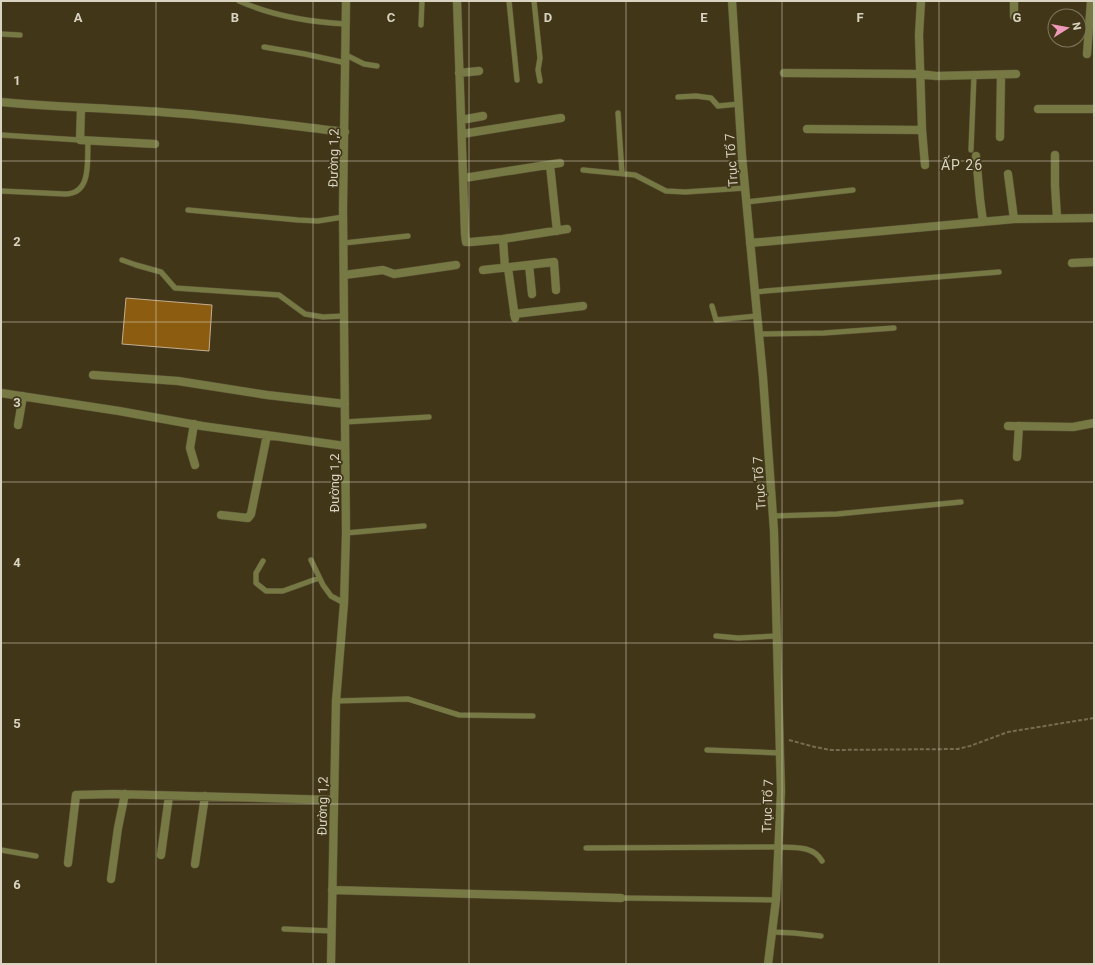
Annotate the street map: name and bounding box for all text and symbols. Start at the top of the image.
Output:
north arrow [1047,8,1087,48]
text: A [74,10,83,25]
text: B [231,10,239,25]
text: C [387,10,396,25]
text: D [544,10,552,25]
text: E [700,10,708,25]
text: F [856,10,864,25]
text: G [1013,10,1022,25]
text: N [1069,21,1083,31]
text: 1 [13,73,21,88]
street label: Đường 1,2 [325,128,342,188]
street label: Trục Tổ 7 [722,133,741,187]
district label: ẤP 26 [941,155,983,173]
text: 2 [13,234,21,249]
text: 3 [13,395,21,410]
street label: Đường 1,2 [327,453,342,513]
street label: Trục Tổ 7 [750,456,769,510]
text: 4 [13,555,21,570]
text: 5 [13,716,21,731]
street label: Đường 1,2 [314,776,331,836]
street label: Trục Tổ 7 [759,779,776,833]
text: 6 [13,877,21,892]

